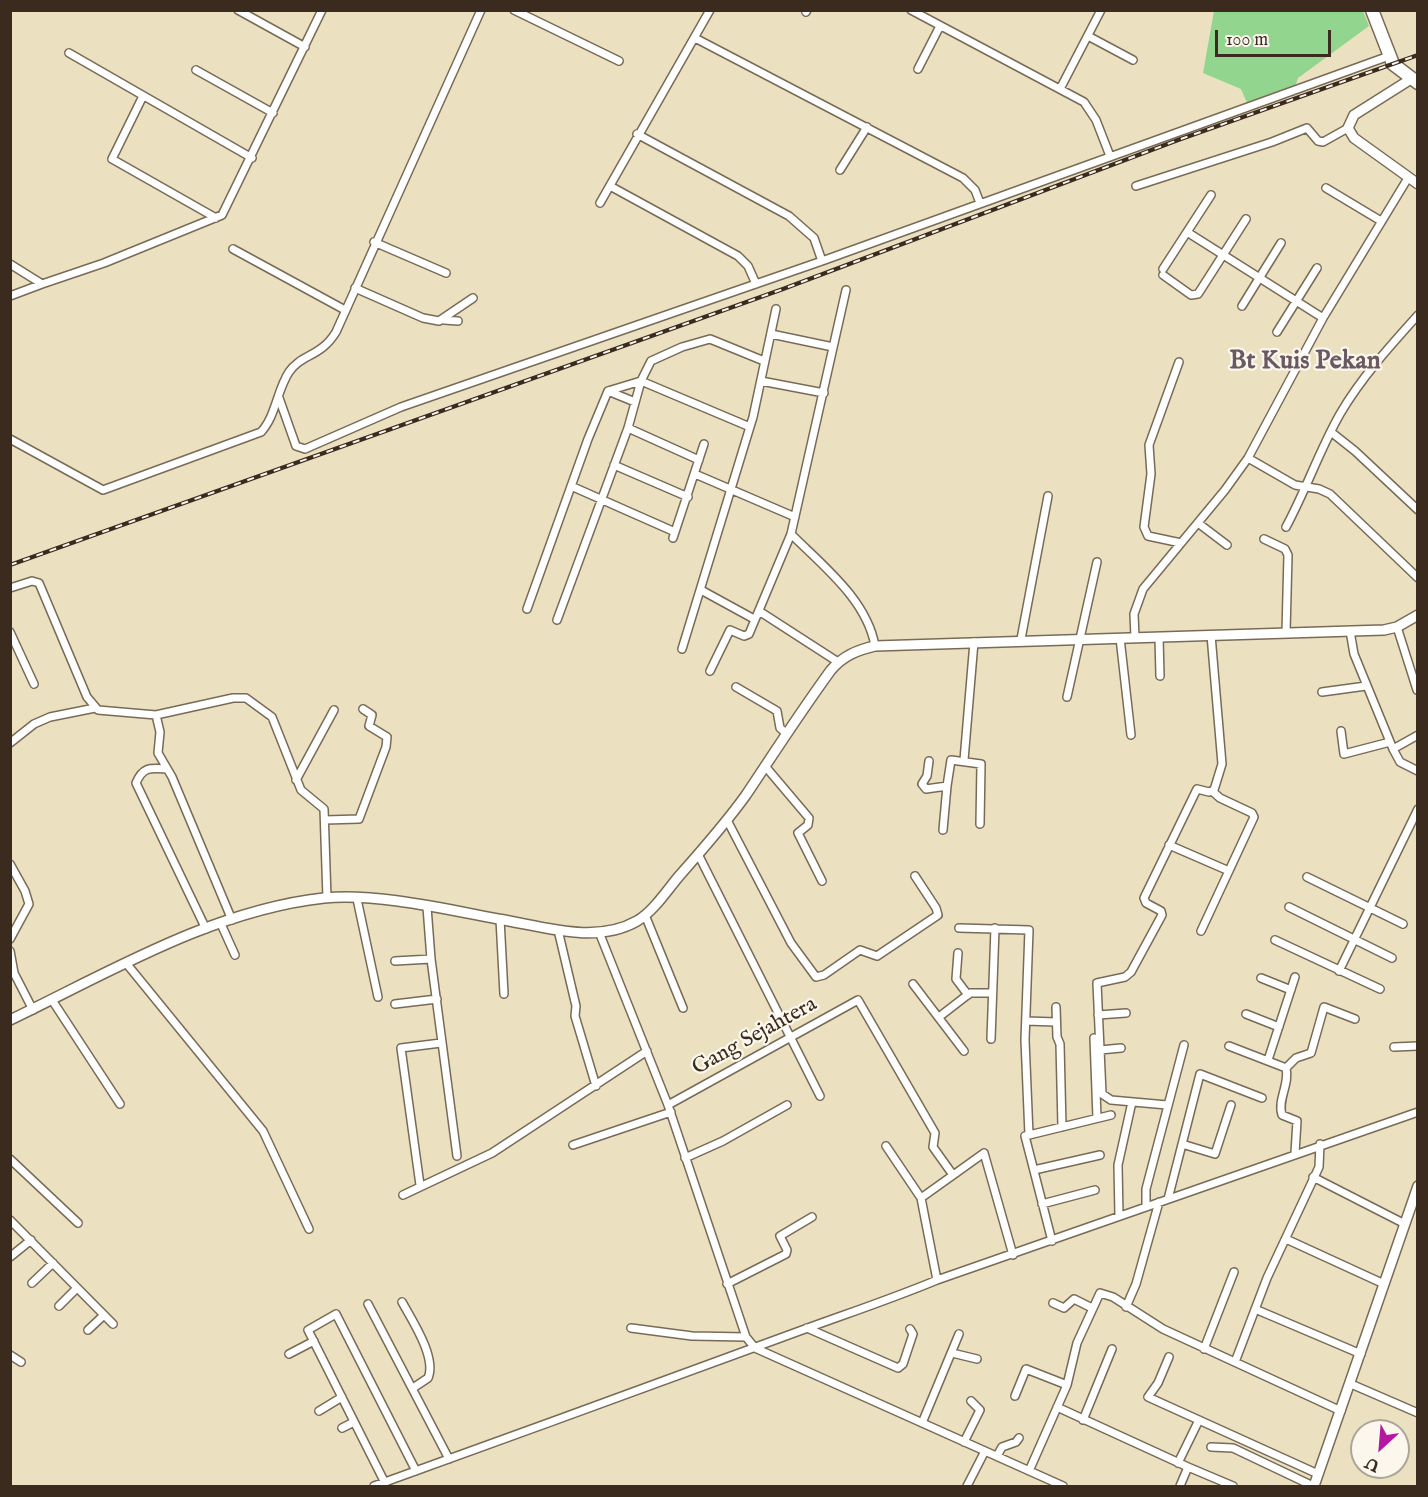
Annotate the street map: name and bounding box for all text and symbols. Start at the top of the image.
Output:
scale bar [1218,18,1334,56]
text: 100 m [1226,29,1268,52]
district label: Bt Kuis Pekan [1229,347,1381,379]
street label: Gang Sejahtera [688,992,822,1082]
north arrow [1350,1419,1410,1479]
text: U [1363,1451,1383,1475]

